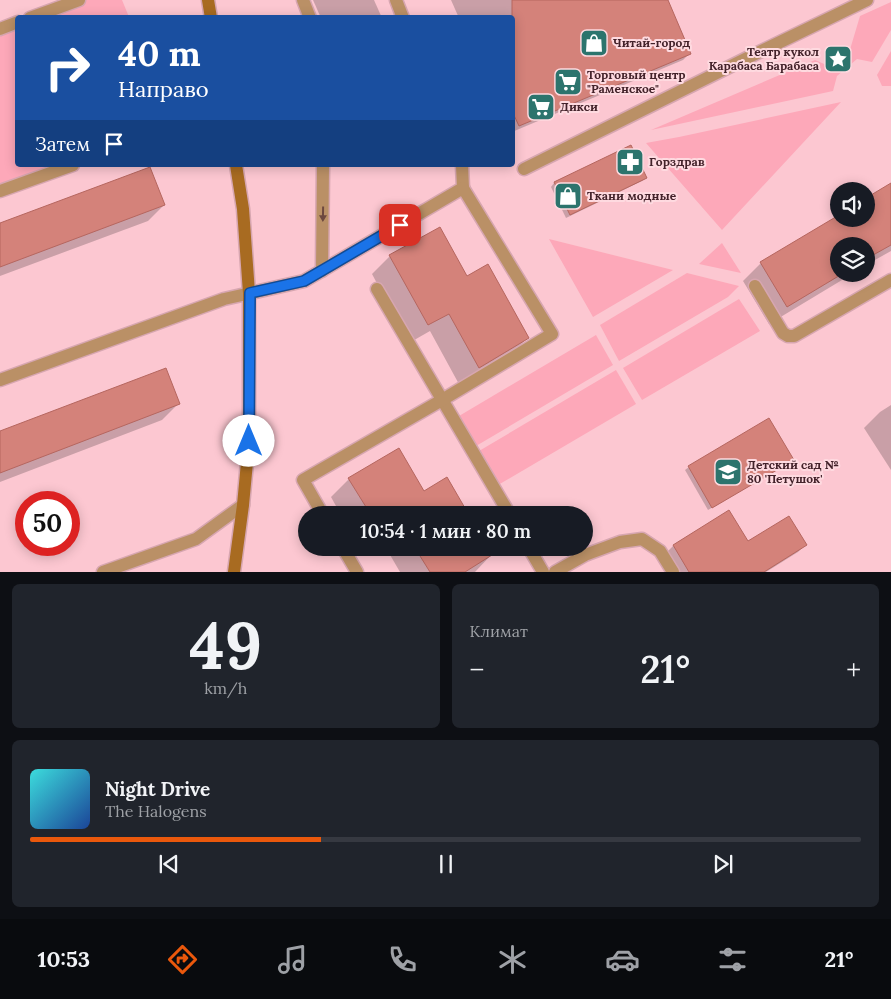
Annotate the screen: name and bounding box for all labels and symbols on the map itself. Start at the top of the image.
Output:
shop icon: Читай-город [579,28,609,58]
place label: Читай-город [613,35,690,50]
place label: Театр кукол Карабаса Барабаса [709,44,820,73]
place icon: Театр кукол Карабаса Барабаса [823,44,853,74]
supermarket icon: Торговый центр "Раменское" [553,67,583,97]
place label: Торговый центр "Раменское" [587,67,685,96]
supermarket icon: Дикси [526,92,556,122]
place label: Дикси [560,99,598,114]
pharmacy icon: Горздрав [615,147,645,177]
place label: Горздрав [649,154,705,169]
shop icon: Ткани модные [553,181,583,211]
place label: Ткани модные [587,188,677,203]
pin [379,204,421,246]
one-way arrow [319,206,327,222]
position arrow [222,414,274,466]
school or university icon: Детский сад № 80 'Петушок' [713,457,743,487]
place label: Детский сад № 80 'Петушок' [747,457,839,486]
speed limit sign: 50 [15,491,80,556]

